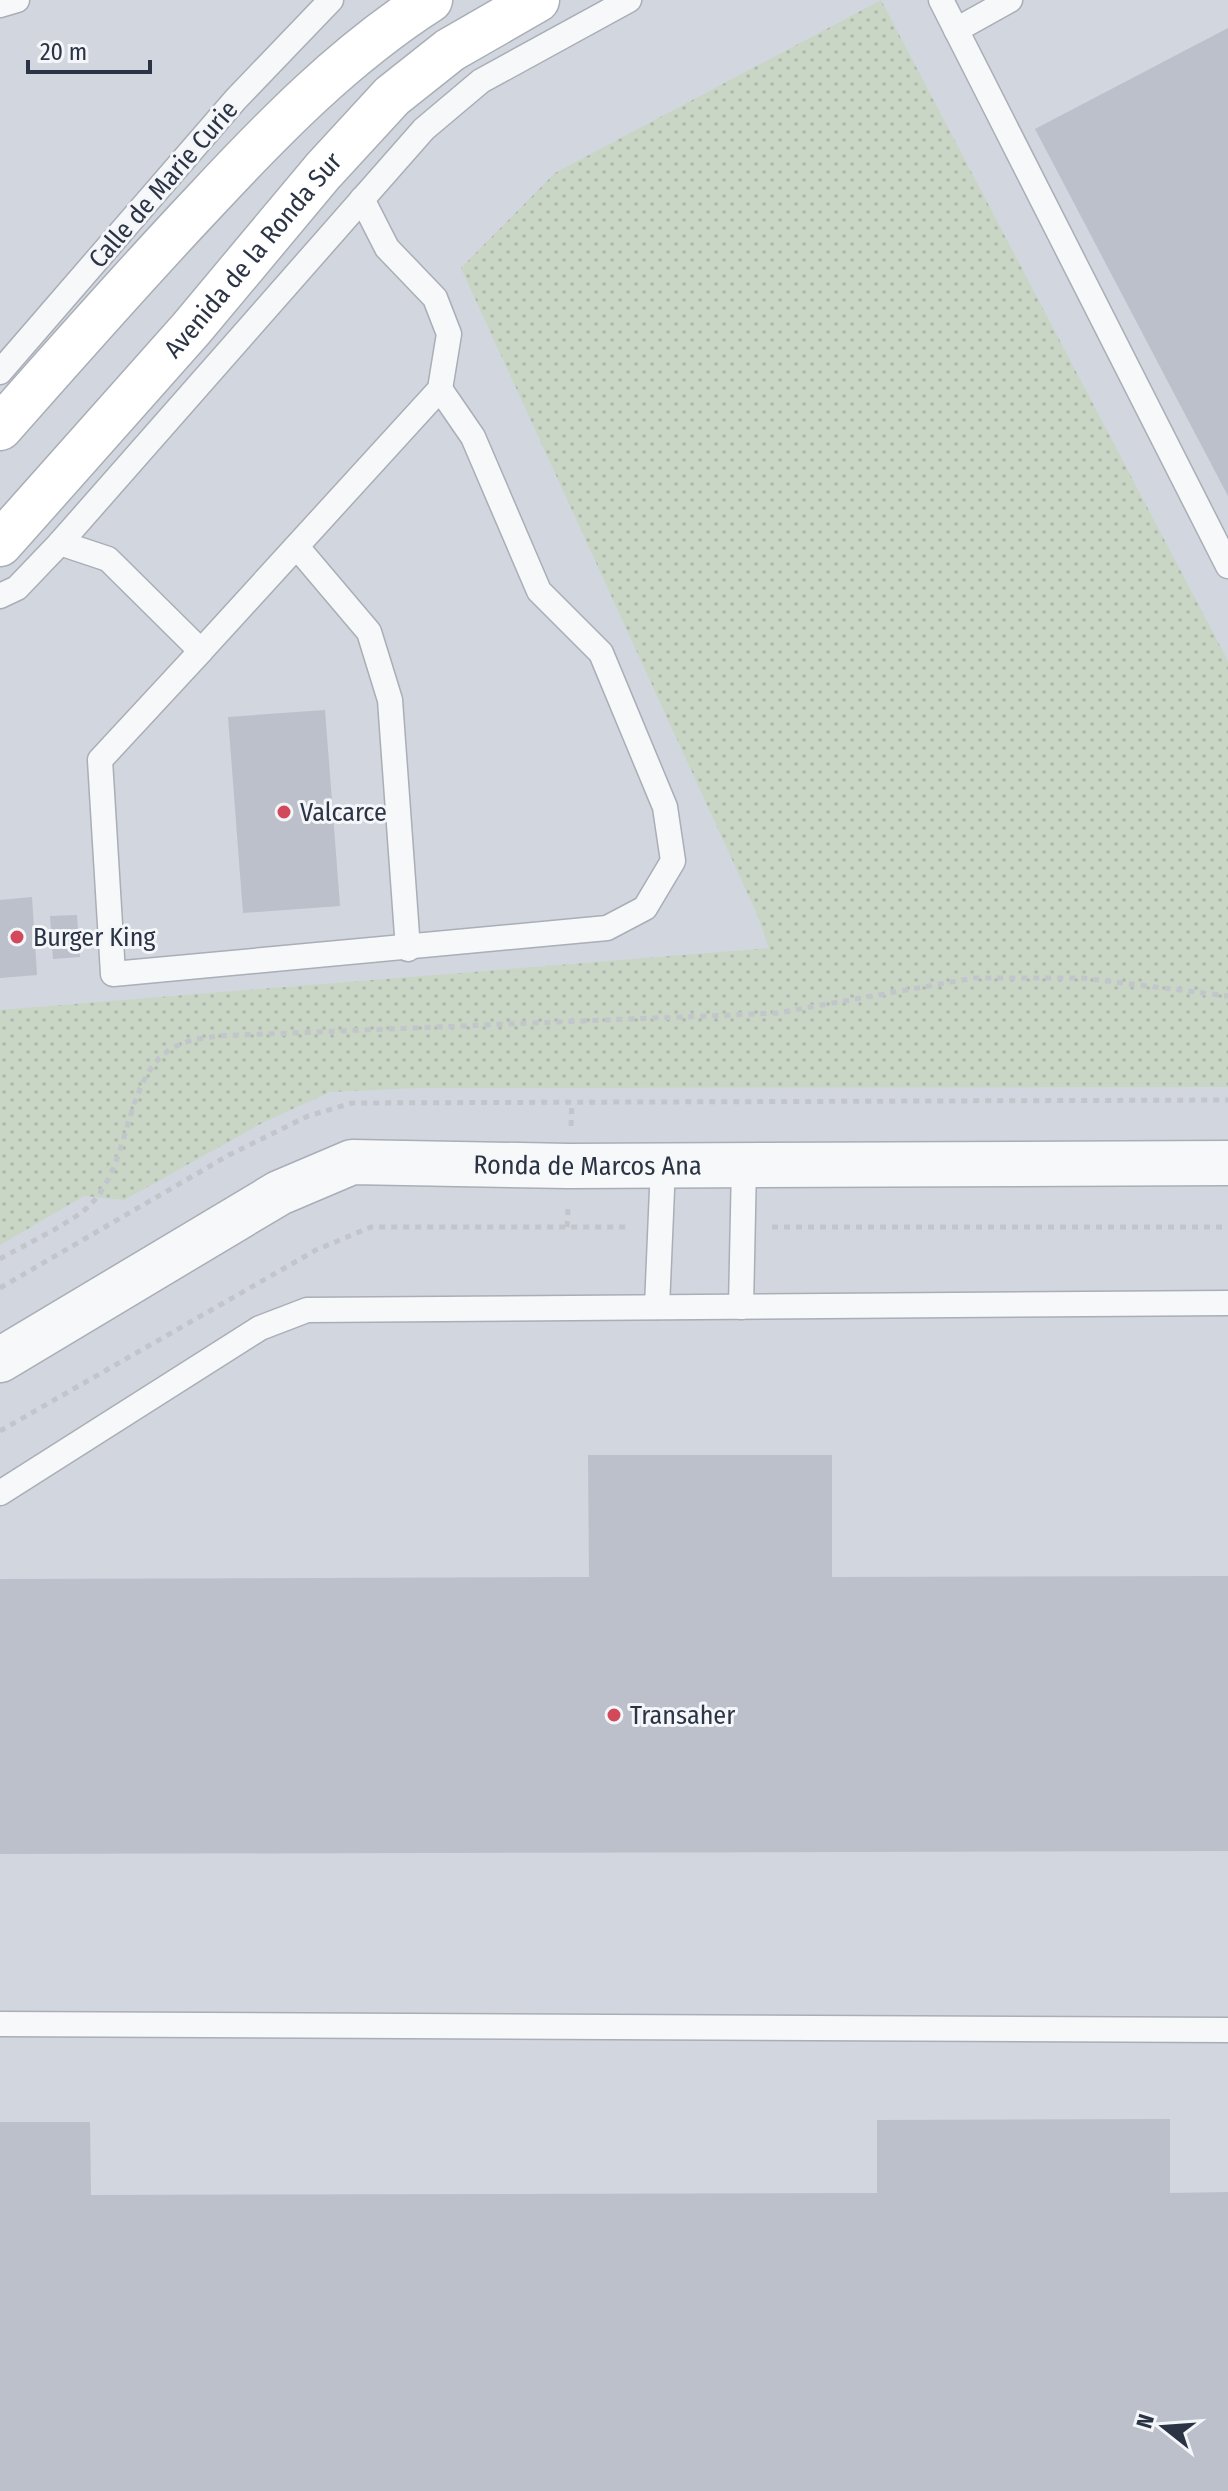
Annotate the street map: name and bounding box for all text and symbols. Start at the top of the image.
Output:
scale bar [28,24,150,74]
text: 20 m [40,38,87,66]
street label: Calle de Marie Curie [82,94,244,274]
street label: Avenida de la Ronda Sur [158,146,348,364]
place label: Valcarce [300,797,387,828]
marker: Valcarce [275,803,293,821]
place label: Burger King [33,922,156,953]
marker: Burger King [8,928,26,946]
street label: Ronda de Marcos Ana [473,1149,702,1182]
place label: Transaher [630,1700,735,1731]
marker: Transaher [605,1706,623,1724]
north arrow [1124,2387,1204,2467]
text: N [1131,2411,1160,2432]

